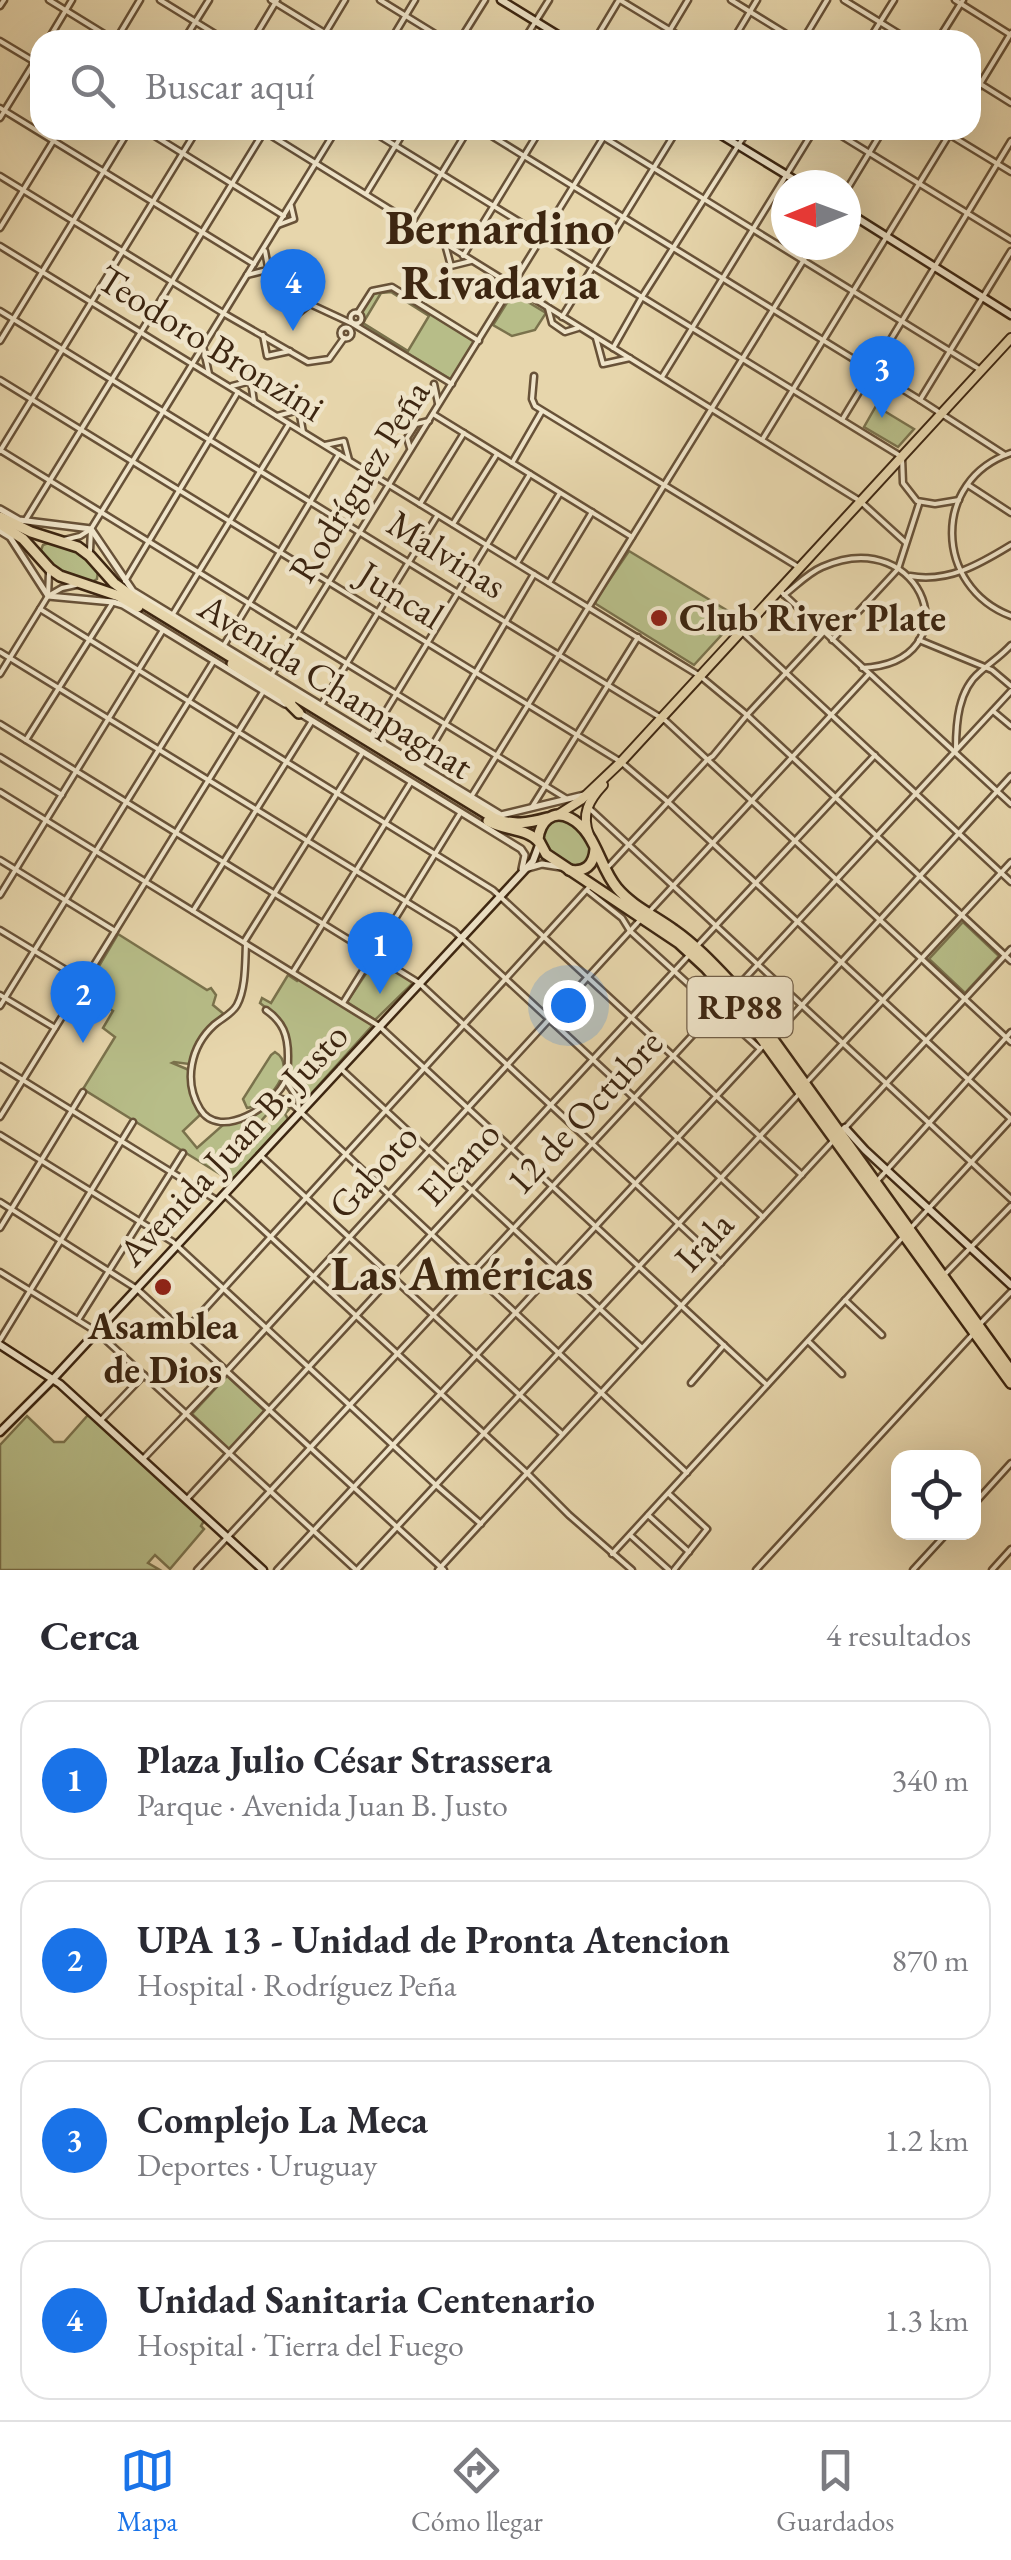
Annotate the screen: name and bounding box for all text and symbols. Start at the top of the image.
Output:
search box [30,30,981,140]
icon: search [65,58,120,113]
text: Buscar aquí [145,61,314,110]
north arrow [771,170,861,260]
district label: Bernardino Rivadavia [385,196,615,313]
pin: 4 [260,248,326,331]
street label: Teodoro Bronzini [89,253,334,432]
pin: 3 [850,336,914,418]
street label: Rodríguez Peña [277,370,441,591]
street label: Malvinas [379,498,516,609]
street label: Juncal [347,548,453,640]
street label: Avenida Champagnat [189,581,483,790]
place label: Club River Plate [679,593,946,642]
marker: Club River Plate [648,607,670,629]
pin: 1 [348,912,412,994]
pin: 2 [51,960,116,1043]
road number: RP88 [688,977,792,1037]
your location [543,980,594,1031]
street label: Avenida Juan B. Justo [106,1011,358,1277]
street label: 12 de Octubre [494,1018,673,1205]
street label: Elcano [407,1110,510,1216]
street label: Gaboto [317,1113,428,1229]
street label: Irala [664,1200,744,1281]
district label: Las Américas [331,1242,593,1304]
marker: Asamblea de Dios [152,1276,174,1298]
place label: Asamblea de Dios [87,1301,239,1394]
map controls [891,1450,981,1540]
button: locate [891,1450,981,1540]
text: Cerca [40,1608,139,1663]
text: 4 resultados [826,1614,971,1656]
text: Plaza Julio César Strassera [137,1735,552,1784]
text: 1 [66,1759,83,1801]
text: 340 m [892,1759,969,1801]
text: Parque · Avenida Juan B. Justo [137,1784,508,1826]
text: UPA 13 - Unidad de Pronta Atencion [137,1915,730,1964]
text: 2 [66,1939,83,1981]
text: 870 m [892,1939,969,1981]
text: Hospital · Rodríguez Peña [137,1964,457,2006]
text: Complejo La Meca [137,2095,428,2144]
text: 3 [66,2119,83,2161]
text: 1.2 km [885,2119,969,2161]
text: Deportes · Uruguay [137,2144,377,2186]
text: Unidad Sanitaria Centenario [137,2275,595,2324]
text: 4 [66,2299,83,2341]
text: 1.3 km [885,2299,969,2341]
text: Hospital · Tierra del Fuego [137,2324,464,2366]
tab: Mapa [117,2443,178,2539]
tab: Cómo llegar [411,2443,543,2539]
tab: Guardados [776,2443,894,2539]

